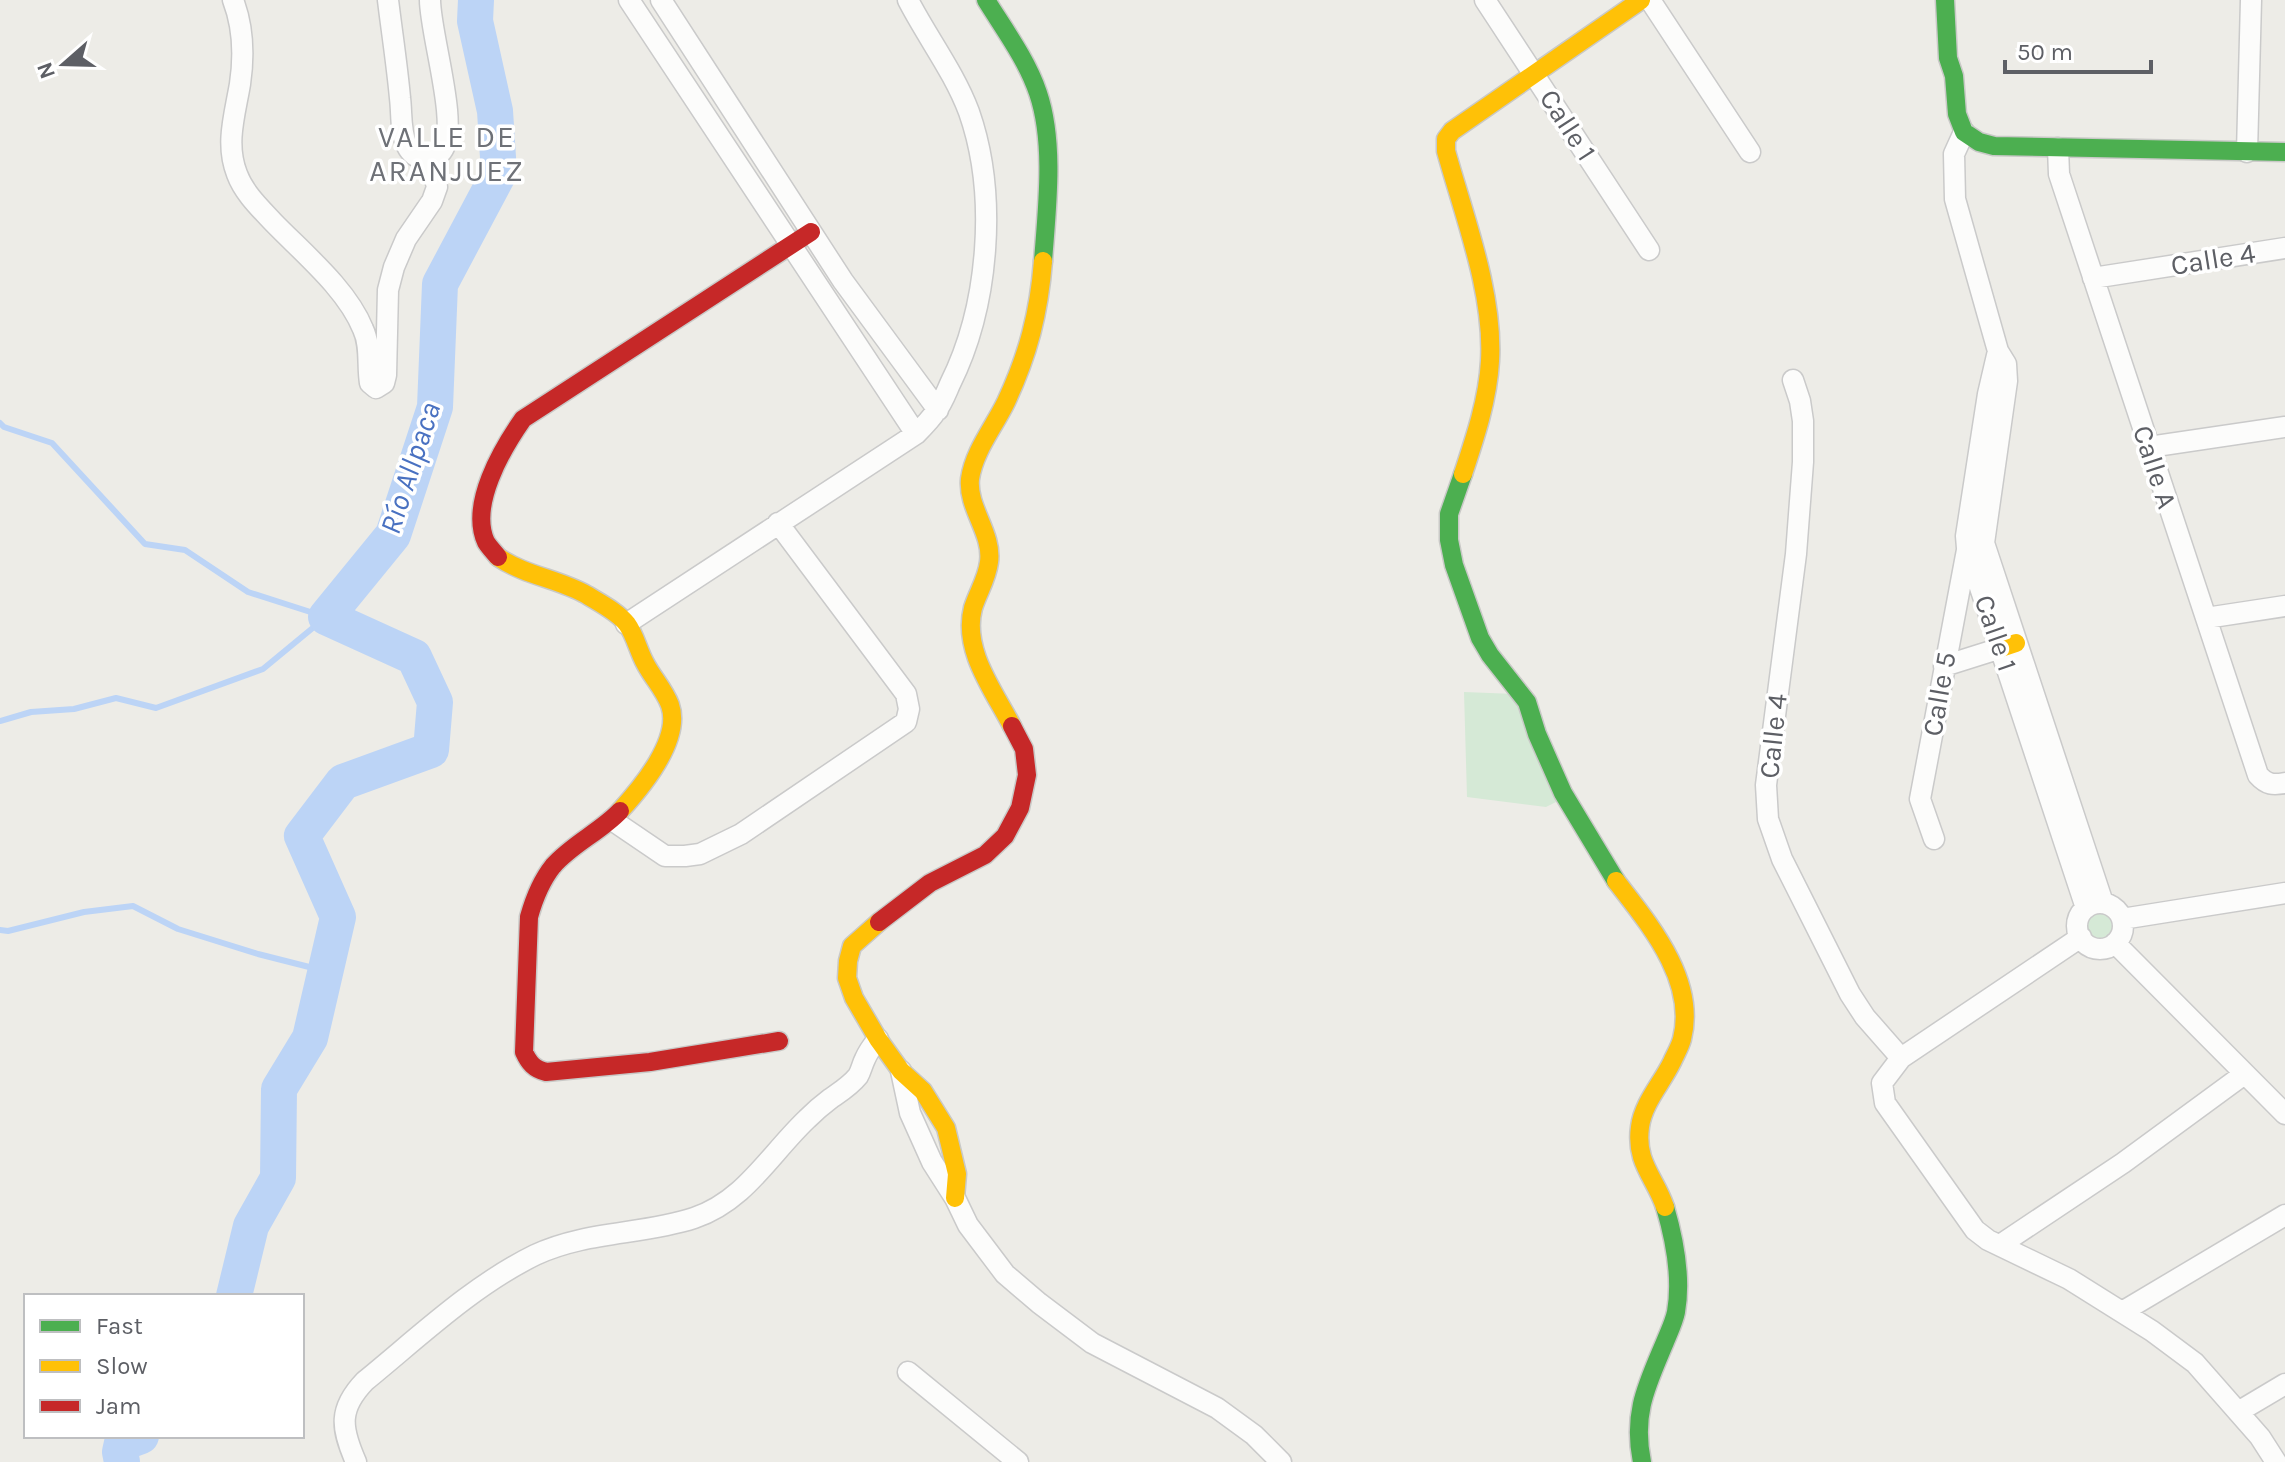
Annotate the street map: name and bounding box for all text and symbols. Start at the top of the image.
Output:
north arrow [24,24,104,104]
scale bar [2005,24,2151,74]
text: 50 m [2017,38,2073,66]
text: N [31,59,61,82]
street label: Calle 1 [1533,83,1603,167]
district label: VALLE DE ARANJUEZ [369,119,525,189]
street label: Calle 4 [2168,236,2258,282]
water label: Río Allpaca [372,397,448,539]
street label: Calle A [2126,421,2184,513]
street label: Calle 1 [1968,590,2024,676]
street label: Calle 5 [1915,649,1963,739]
street label: Calle 4 [1752,692,1794,780]
legend [24,1294,304,1438]
text: Fast [96,1312,143,1340]
text: Slow [96,1352,148,1380]
text: Jam [96,1392,141,1420]

